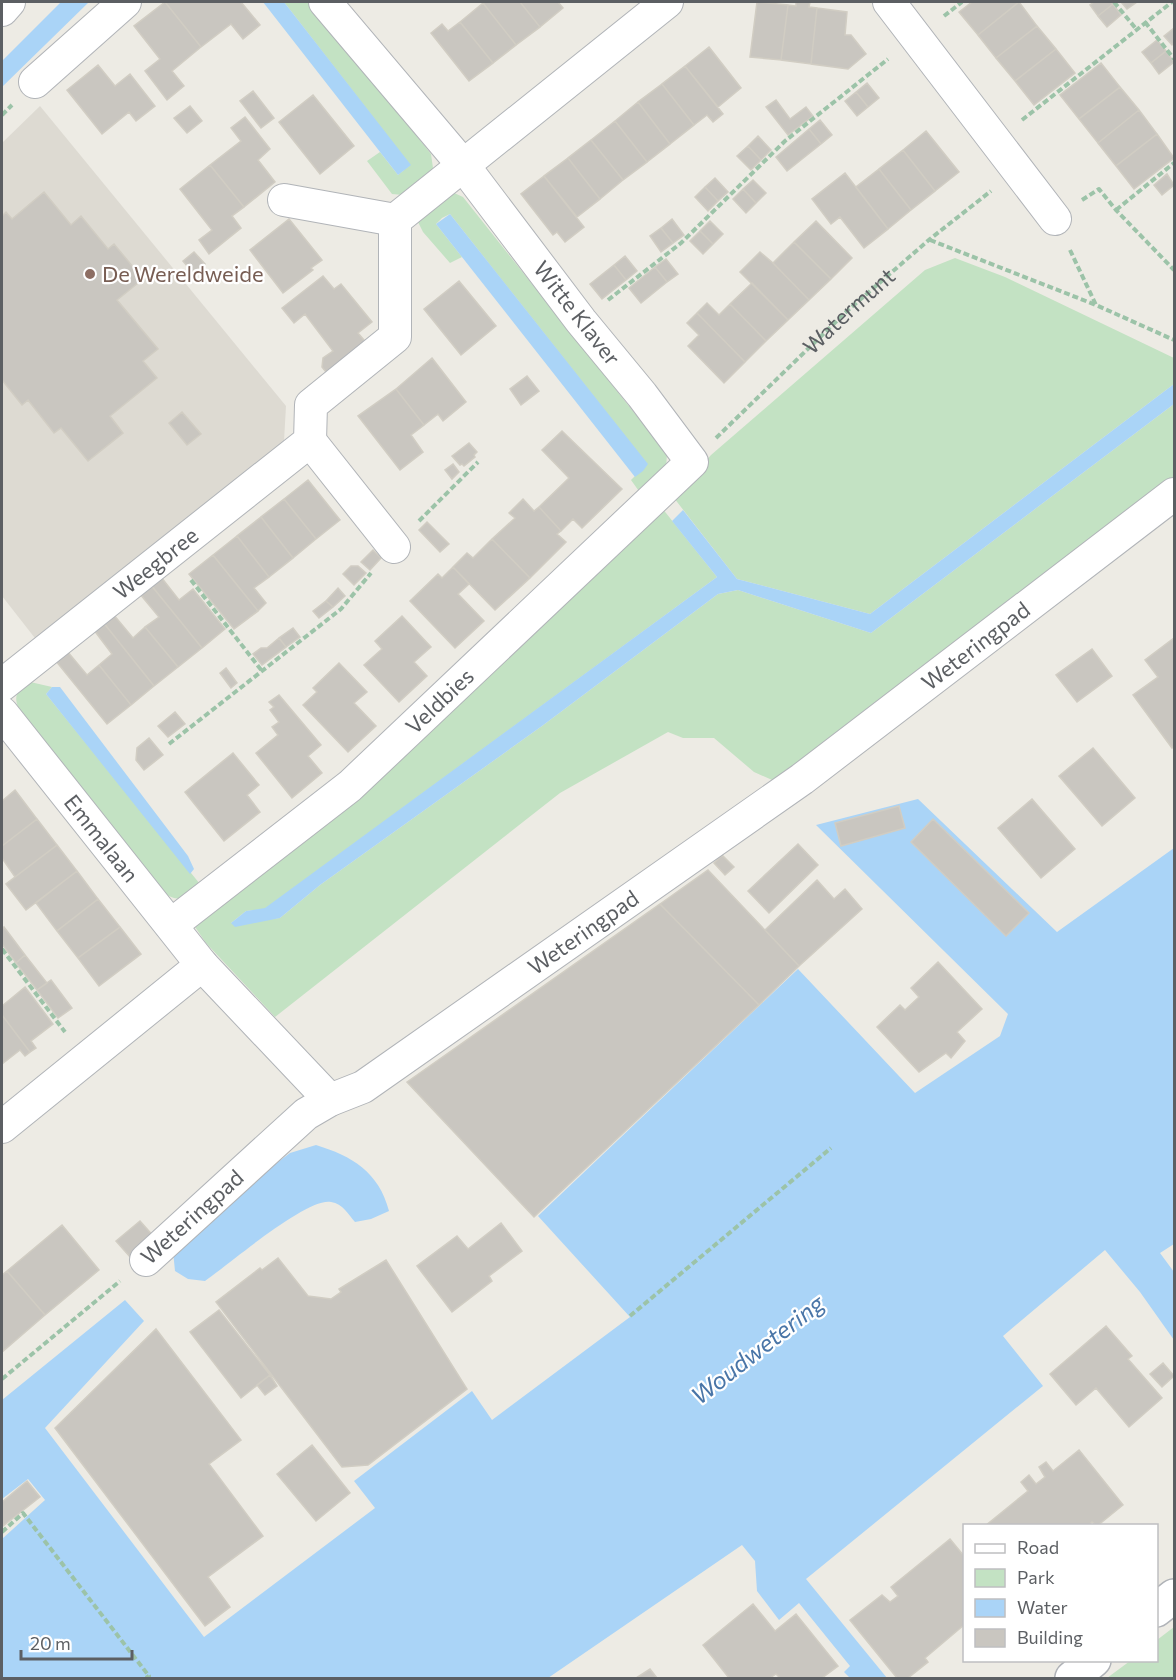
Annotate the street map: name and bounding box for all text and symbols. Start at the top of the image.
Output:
street label: Witte Klaver [528,255,627,370]
place label: De Wereldweide [102,260,264,287]
street label: Watermunt [797,262,900,359]
marker: De Wereldweide [83,267,97,281]
street label: Weegbree [107,521,203,605]
street label: Weteringpad [916,596,1035,695]
street label: Veldbies [400,662,479,739]
street label: Emmalaan [59,789,145,887]
street label: Weteringpad [522,884,644,980]
street label: Weteringpad [135,1163,249,1270]
water label: Woudwetering [685,1287,830,1410]
legend [963,1524,1158,1662]
text: Road [1017,1536,1059,1558]
text: Park [1017,1566,1055,1588]
text: Water [1017,1596,1068,1618]
scale bar [21,1623,132,1661]
text: Building [1017,1626,1083,1648]
text: 20 m [30,1632,71,1654]

